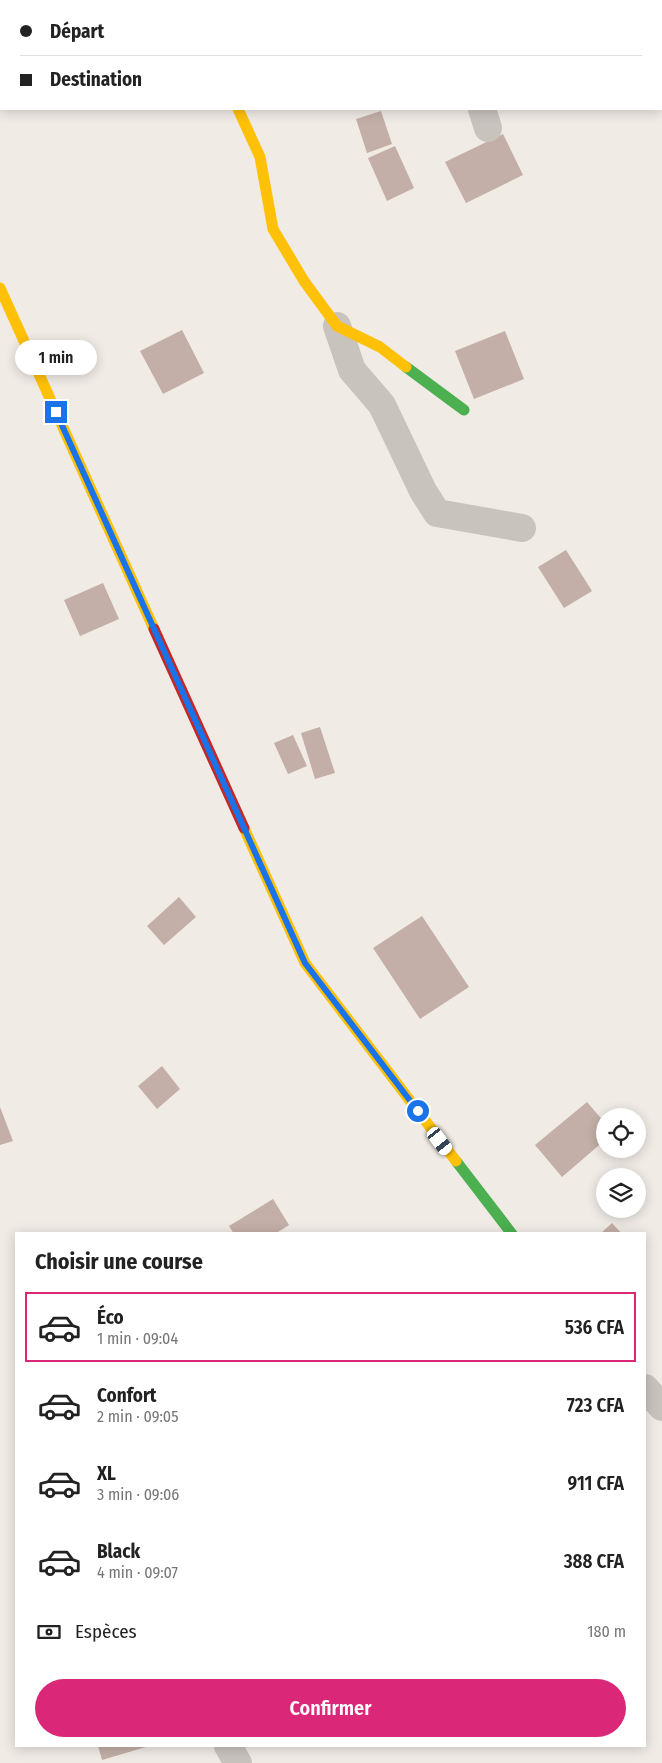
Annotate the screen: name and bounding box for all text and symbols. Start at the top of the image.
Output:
text: Départ [50,20,104,43]
text: Destination [50,68,142,91]
callout: 1 min [15,340,97,374]
text: 1 min [39,348,73,367]
route end [45,401,67,423]
route start [407,1100,429,1122]
map controls [596,1108,646,1218]
button: locate [596,1108,646,1158]
car [424,1125,455,1157]
button: layers [596,1168,646,1218]
text: Choisir une course [35,1248,203,1275]
icon: car [37,1305,82,1350]
text: Éco [97,1306,124,1329]
text: 536 CFA [565,1316,624,1339]
text: 1 min · 09:04 [97,1329,178,1348]
icon: car [37,1383,82,1428]
text: Confort [97,1384,157,1407]
text: 723 CFA [567,1394,624,1417]
text: 2 min · 09:05 [97,1407,179,1426]
icon: car [37,1461,82,1506]
text: XL [97,1462,116,1485]
text: 911 CFA [568,1472,624,1495]
text: 3 min · 09:06 [97,1485,179,1504]
icon: car [37,1539,82,1584]
text: Black [97,1540,140,1563]
text: 388 CFA [564,1550,624,1573]
text: 4 min · 09:07 [97,1563,178,1582]
icon: cash [35,1618,63,1646]
text: Espèces [75,1620,137,1643]
text: 180 m [587,1622,626,1641]
button: Confirmer [35,1679,626,1737]

